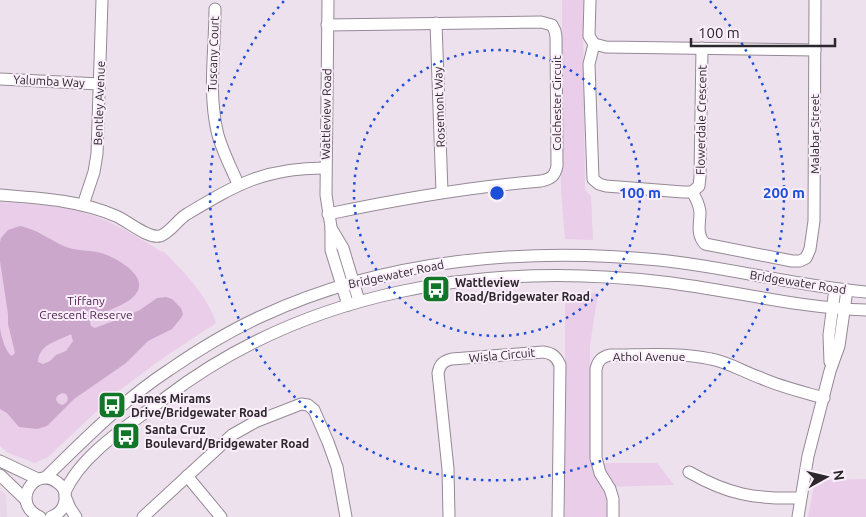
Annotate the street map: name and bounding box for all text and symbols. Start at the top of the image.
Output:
scale bar [691,15,835,47]
street label: Tuscany Court [205,16,221,92]
text: 100 m [698,24,740,41]
street label: Colchester Circuit [550,55,563,151]
street label: Bentley Avenue [91,61,107,145]
street label: Flowerdale Crescent [694,65,708,175]
street label: Rosemont Way [431,66,447,148]
street label: Wattleview Road [319,68,333,160]
street label: Yalumba Way [13,73,85,89]
street label: Malabar Street [808,94,821,174]
centre of rings [488,184,506,202]
text: 100 m [619,184,661,201]
text: 200 m [763,184,805,201]
street label: Bridgewater Road [347,258,445,290]
street label: Bridgewater Road [749,268,847,296]
bus stop icon: Wattleview Road/Bridgewater Road [421,274,451,304]
place label: Wattleview Road/Bridgewater Road [455,276,590,303]
park label: Tiffany Crescent Reserve [39,294,133,321]
street label: Wisla Circuit [468,346,536,364]
street label: Athol Avenue [613,350,685,363]
bus stop icon: James Mirams Drive/Bridgewater Road [97,390,127,420]
place label: James Mirams Drive/Bridgewater Road [131,392,268,419]
bus stop icon: Santa Cruz Boulevard/Bridgewater Road [111,421,141,451]
place label: Santa Cruz Boulevard/Bridgewater Road [145,423,309,450]
north arrow [801,452,851,502]
text: N [830,469,848,481]

